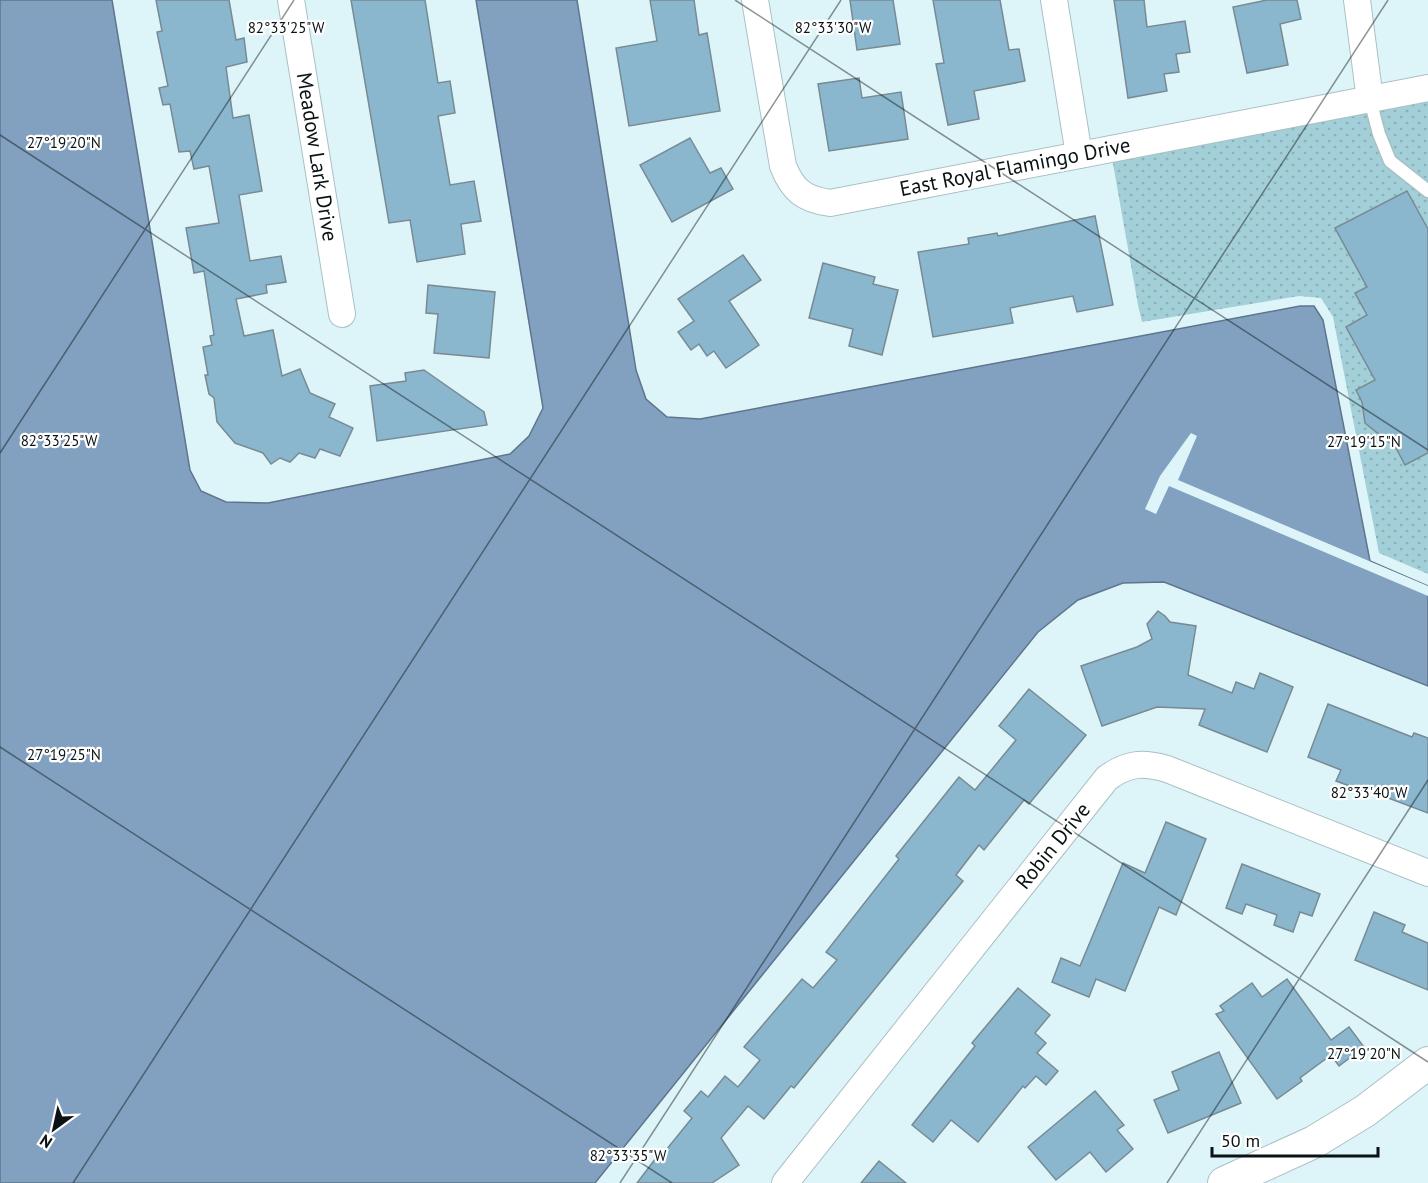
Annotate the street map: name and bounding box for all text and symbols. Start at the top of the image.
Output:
text: 82°33'25"W [248,18,325,37]
text: 82°33'30"W [795,18,872,37]
street label: Meadow Lark Drive [291,71,344,243]
street label: East Royal Flamingo Drive [897,131,1133,202]
text: 27°19'20"N [27,133,101,152]
text: 82°33'25"W [21,431,98,450]
text: 27°19'15"N [1327,432,1401,451]
text: 27°19'25"N [27,745,101,764]
text: 82°33'40"W [1331,783,1408,802]
street label: Robin Drive [1009,797,1096,895]
text: 27°19'20"N [1327,1044,1401,1063]
north arrow [24,1099,84,1159]
scale bar [1212,1120,1378,1158]
text: 50 m [1221,1129,1260,1152]
text: N [36,1130,56,1153]
text: 82°33'35"W [590,1146,667,1165]

